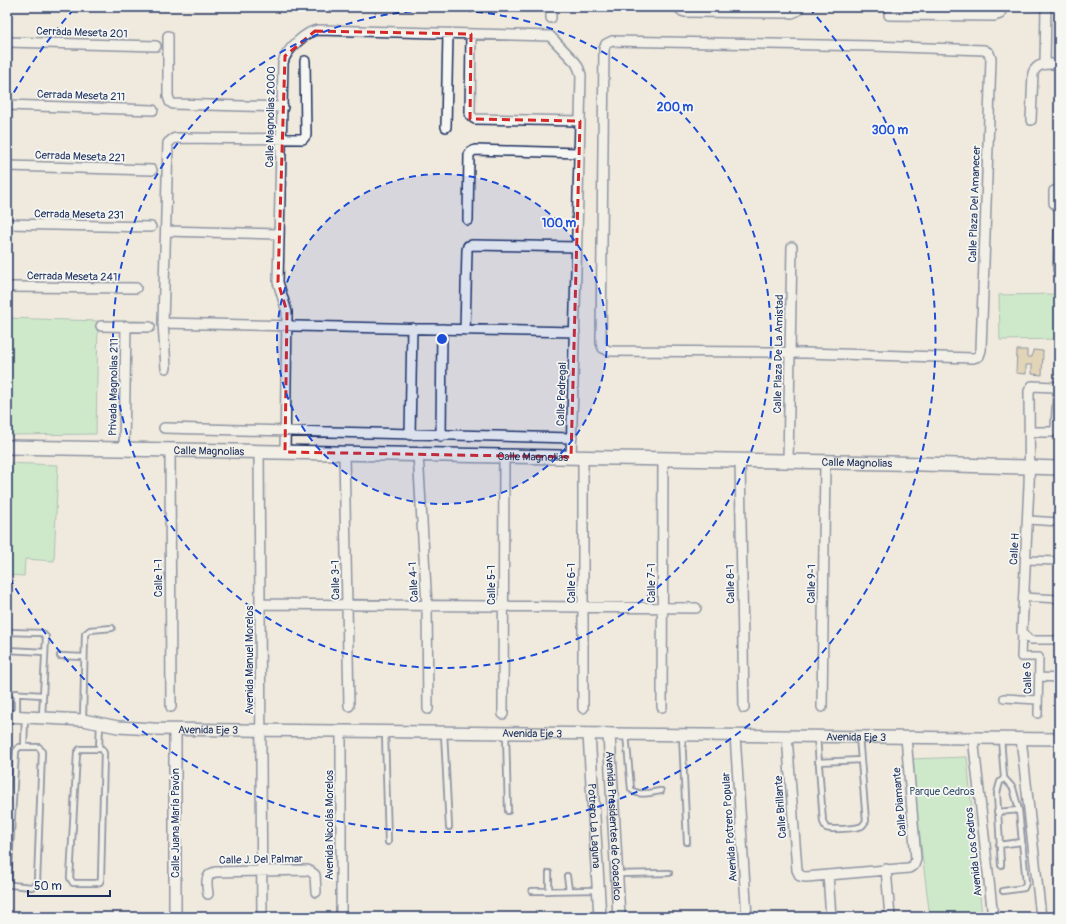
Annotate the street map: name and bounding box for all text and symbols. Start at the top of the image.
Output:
street label: Cerrada Meseta 201 [36,24,128,41]
street label: Calle Magnolias 2000 [263,66,278,168]
street label: Cerrada Meseta 211 [37,87,125,104]
text: 200 m [657,100,694,115]
text: 300 m [872,123,909,138]
street label: Calle Plaza Del Amanecer [966,145,983,263]
street label: Cerrada Meseta 221 [35,148,125,165]
street label: Cerrada Meseta 231 [34,207,124,222]
text: 100 m [542,216,577,231]
street label: Cerrada Meseta 241 [27,269,117,284]
street label: Calle Plaza De La Amistad [771,294,786,414]
centre of rings [435,332,449,346]
street label: Privada Magnolias 211 [106,338,121,436]
street label: Calle Pedregal [554,362,569,426]
street label: Calle Magnolias [174,444,244,458]
street label: Calle Magnolias [497,450,568,464]
street label: Calle Magnolias [821,456,892,470]
street label: Calle H [1007,533,1022,565]
street label: Calle 1-1 [152,559,165,597]
street label: Calle 3-1 [329,560,342,600]
street label: Calle 4-1 [406,561,421,602]
street label: Calle 6-1 [565,563,578,603]
street label: Calle 7-1 [645,563,658,603]
street label: Calle 8-1 [724,564,737,604]
street label: Calle 9-1 [805,564,818,604]
street label: Calle 5-1 [485,565,498,605]
street label: Avenida Manuel Morelos [243,605,256,715]
street label: Calle G [1020,662,1035,694]
street label: Avenida Eje 3 [178,723,238,737]
street label: Avenida Eje 3 [502,727,562,741]
street label: Avenida Eje 3 [826,730,886,744]
street label: Avenida Presidentes de Coacalco [603,751,624,901]
street label: Calle Diamante [890,766,909,837]
street label: Calle Juana María Pavón [169,768,182,878]
street label: Avenida Nicolás Morelos [323,770,336,880]
street label: Avenida Potrero Popular [719,772,740,882]
street label: Calle Brillante [772,774,789,839]
street label: Potrero La Laguna [585,783,603,869]
park label: Parque Cedros [909,785,975,798]
street label: Avenida Los Cedros [962,807,985,897]
street label: Calle J. Del Palmar [219,852,303,867]
scale bar [28,872,110,898]
text: 50 m [34,879,62,894]

